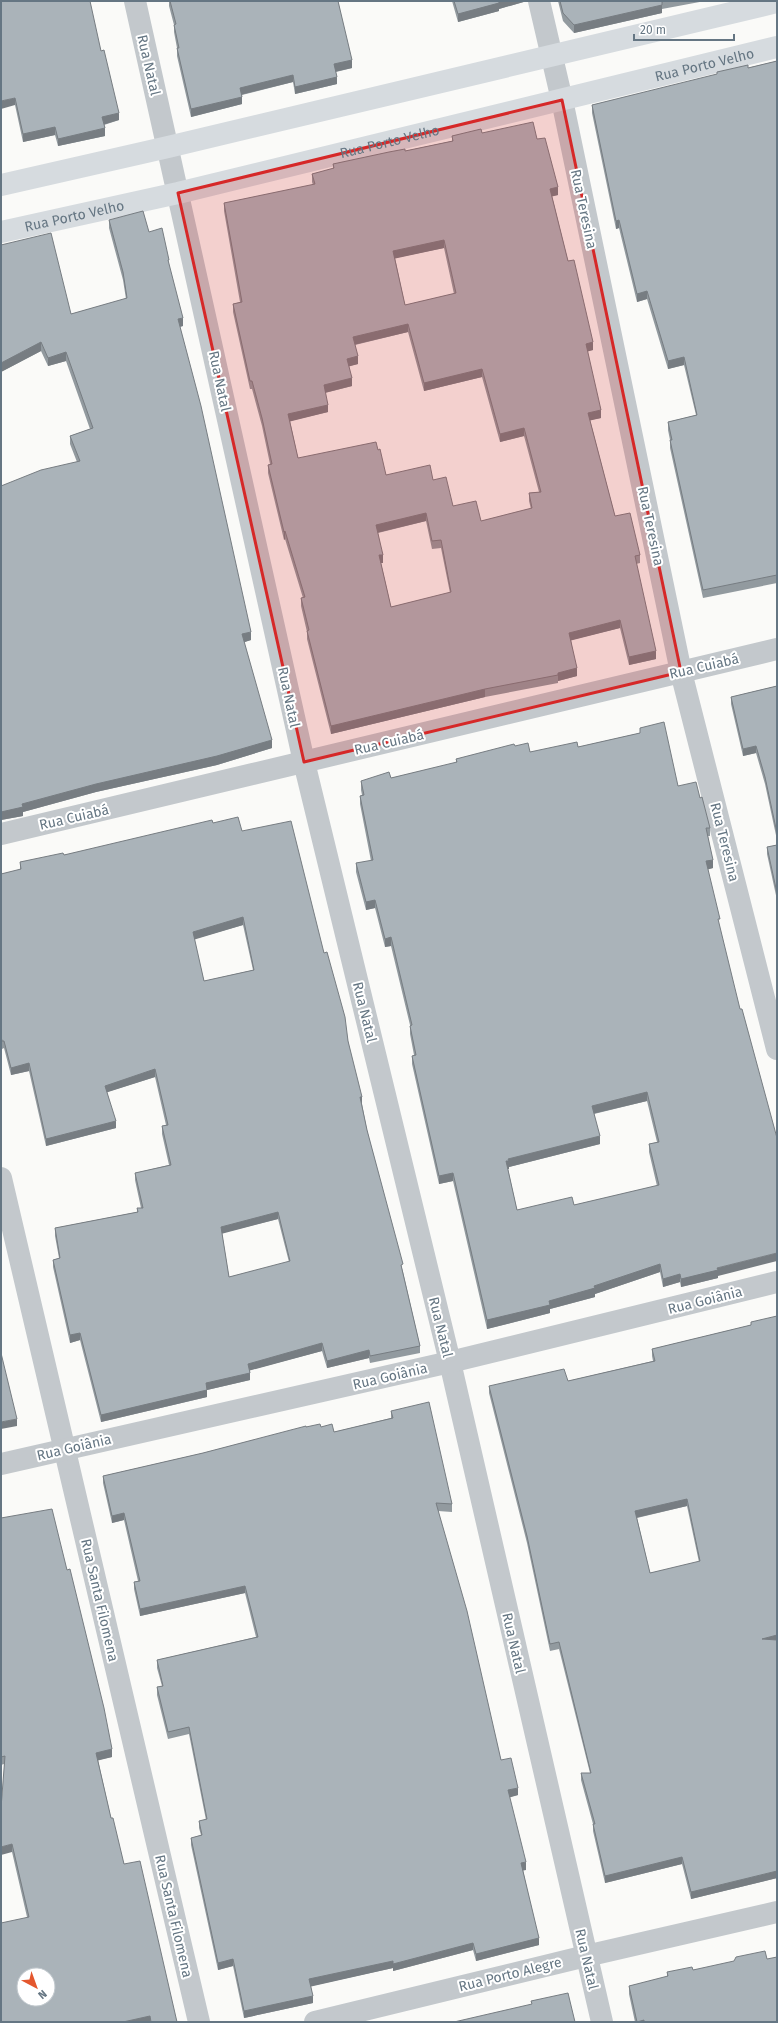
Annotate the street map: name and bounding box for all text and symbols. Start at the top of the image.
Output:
scale bar [634,16,734,42]
text: 20 m [640,23,666,37]
street label: Rua Natal [133,33,164,97]
street label: Rua Porto Velho [653,45,756,85]
street label: Rua Porto Velho [338,122,441,162]
street label: Rua Teresina [567,168,600,250]
street label: Rua Porto Velho [23,197,126,236]
street label: Rua Natal [205,349,234,413]
street label: Rua Teresina [634,485,667,567]
street label: Rua Cuiabá [668,650,741,683]
street label: Rua Natal [274,665,303,729]
street label: Rua Cuiabá [353,726,426,759]
street label: Rua Cuiabá [38,801,111,834]
street label: Rua Teresina [706,801,743,883]
street label: Rua Natal [349,980,380,1044]
street label: Rua Goiânia [666,1283,744,1318]
street label: Rua Natal [425,1295,456,1359]
street label: Rua Goiânia [351,1360,429,1393]
street label: Rua Goiânia [35,1431,113,1464]
street label: Rua Santa Filomena [77,1537,122,1663]
street label: Rua Natal [498,1611,529,1675]
street label: Rua Santa Filomena [151,1853,196,1979]
street label: Rua Natal [571,1927,602,1991]
street label: Rua Porto Alegre [457,1953,563,1995]
north arrow [16,1967,56,2007]
text: N [35,1987,49,2001]

